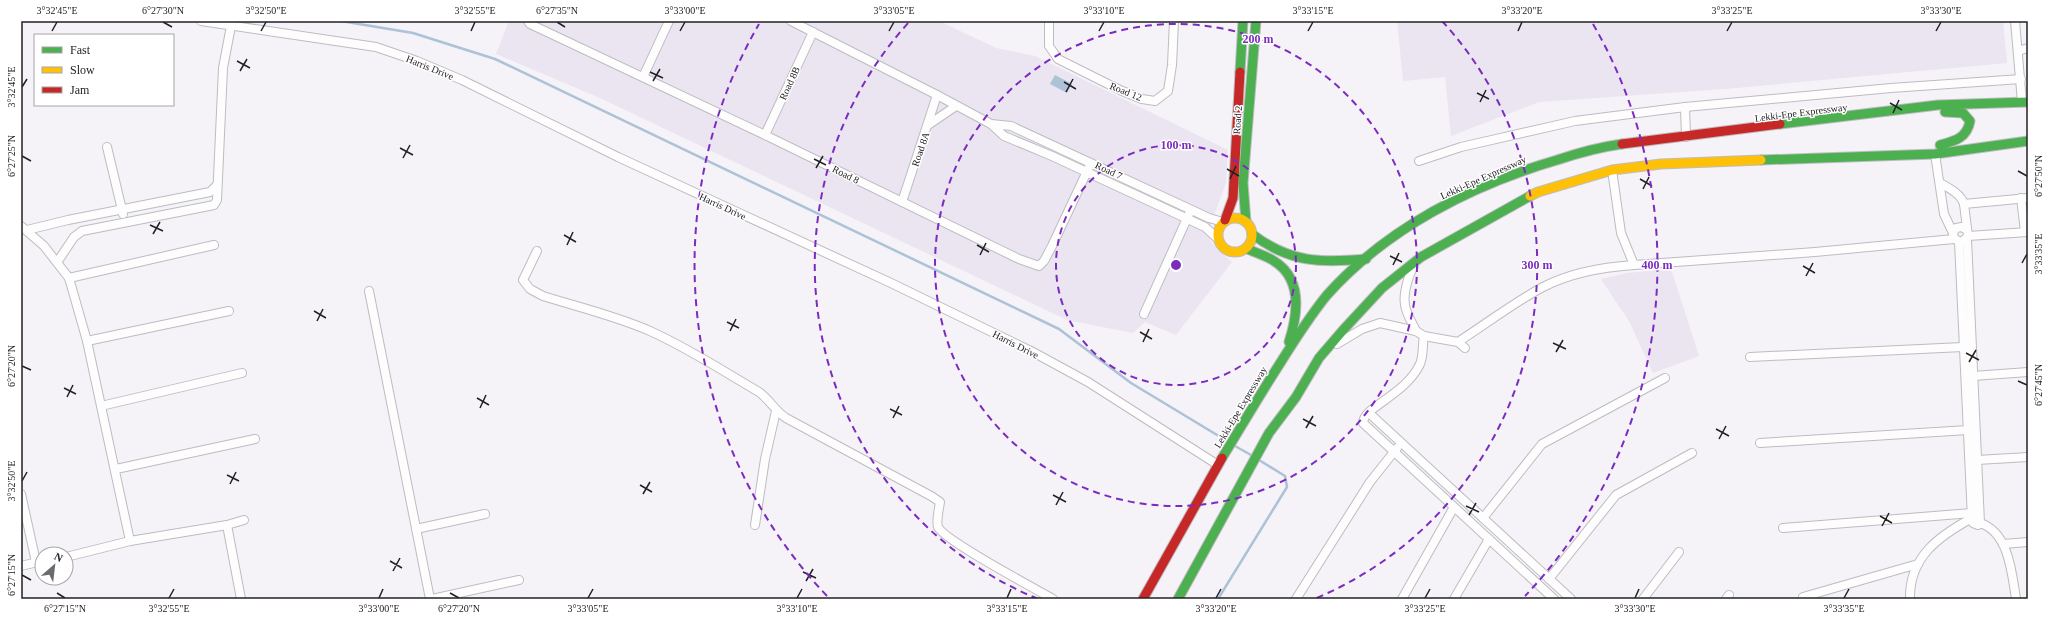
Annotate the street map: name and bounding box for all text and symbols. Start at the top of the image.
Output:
text: 3°32'45"E [37,5,78,16]
text: 6°27'30"N [142,5,184,16]
text: 3°32'50"E [246,5,287,16]
text: 3°32'55"E [455,5,496,16]
text: 6°27'35"N [536,5,578,16]
text: 3°33'00"E [665,5,706,16]
text: 3°33'05"E [874,5,915,16]
text: 3°33'10"E [1084,5,1125,16]
text: 3°33'15"E [1293,5,1334,16]
text: 3°33'20"E [1502,5,1543,16]
text: 3°33'25"E [1712,5,1753,16]
text: 3°33'30"E [1921,5,1962,16]
text: 200 m [1243,32,1274,46]
legend [34,34,174,106]
text: Fast [70,43,91,57]
street label: Harris Drive [404,53,456,82]
text: Slow [70,63,95,77]
street label: Road 8B [777,65,802,102]
text: 3°32'45"E [6,67,17,108]
street label: Road 12 [1108,80,1143,103]
text: Jam [70,83,90,97]
street label: Lekki-Epe Expressway [1754,101,1848,124]
street label: Road 2 [1231,105,1244,135]
street label: Road 8A [909,130,932,168]
text: 6°27'25"N [6,135,17,177]
text: 100 m [1161,138,1192,152]
street label: Lekki-Epe Expressway [1438,154,1528,201]
text: 6°27'50"N [2033,155,2044,197]
street label: Road 7 [1093,159,1124,181]
street label: Road 8 [831,163,861,186]
street label: Harris Drive [698,191,748,222]
text: 3°33'35"E [2033,234,2044,275]
centre of rings [1169,258,1183,272]
text: 300 m [1522,258,1553,272]
text: 400 m [1642,258,1673,272]
street label: Harris Drive [991,328,1041,361]
text: 6°27'20"N [6,345,17,387]
text: 6°27'45"N [2033,364,2044,406]
street label: Lekki-Epe Expressway [1212,365,1269,450]
text: 3°32'50"E [6,461,17,502]
north arrow [34,546,74,586]
text: N [52,550,65,564]
text: 6°27'15"N [6,554,17,596]
text: 6°27'15"N [44,603,86,614]
text: 3°32'55"E [149,603,190,614]
text: 3°33'00"E [359,603,400,614]
text: 6°27'20"N [438,603,480,614]
text: 3°33'05"E [568,603,609,614]
text: 3°33'10"E [777,603,818,614]
text: 3°33'15"E [987,603,1028,614]
text: 3°33'20"E [1196,603,1237,614]
text: 3°33'25"E [1405,603,1446,614]
text: 3°33'30"E [1615,603,1656,614]
text: 3°33'35"E [1824,603,1865,614]

